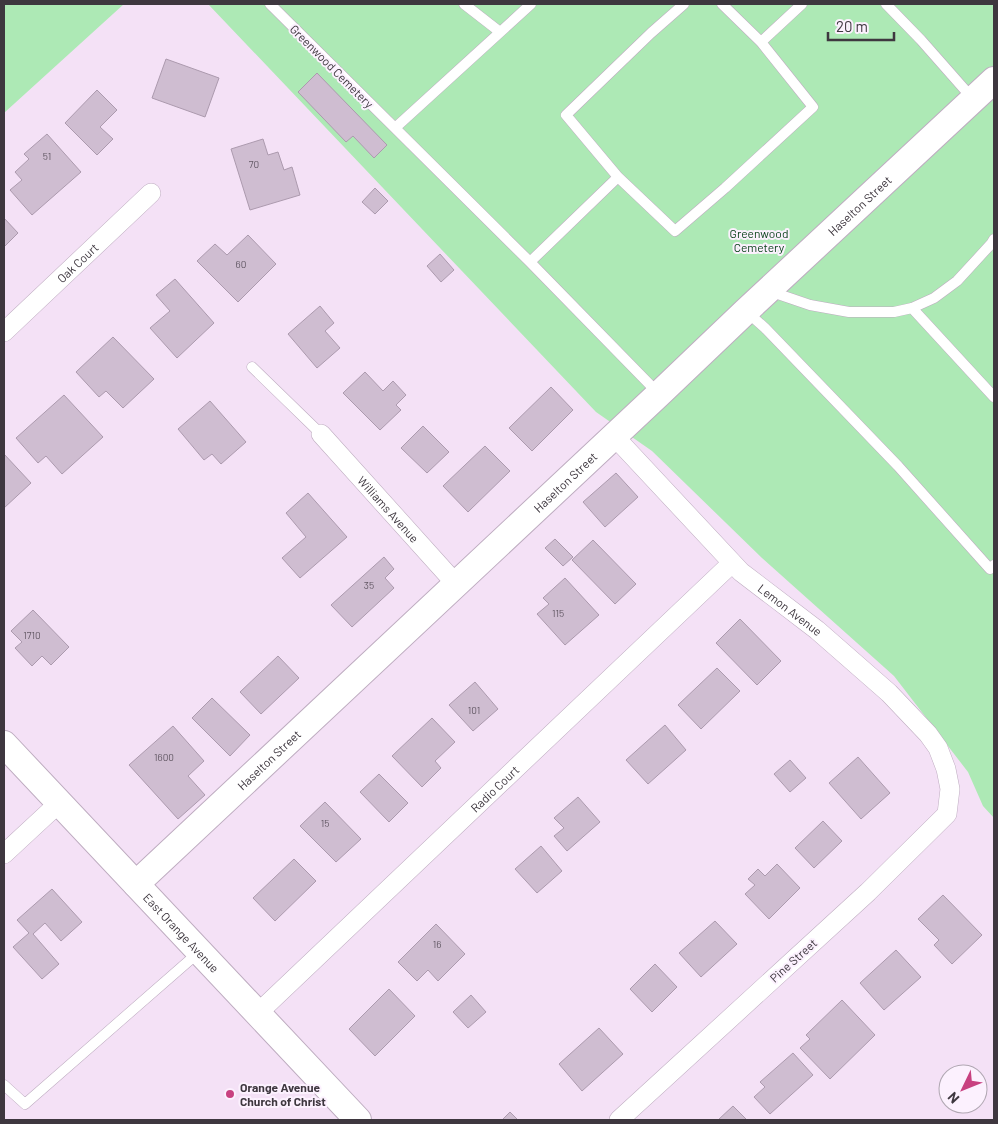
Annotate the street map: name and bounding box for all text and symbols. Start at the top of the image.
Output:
scale bar [828,10,894,42]
text: 20 m [836,17,868,35]
street label: Greenwood Cemetery [287,21,377,111]
house number: 51 [43,150,51,162]
house number: 70 [249,158,259,170]
street label: Haselton Street [825,172,894,238]
park label: Greenwood Cemetery [730,226,788,254]
street label: Oak Court [54,240,101,285]
house number: 60 [236,258,246,270]
street label: Haselton Street [531,449,600,515]
street label: Williams Avenue [355,473,422,545]
house number: 35 [364,579,374,591]
street label: Lemon Avenue [756,581,825,638]
house number: 115 [552,607,564,619]
house number: 1710 [23,629,41,641]
house number: 101 [468,704,480,716]
street label: Haselton Street [234,727,303,792]
house number: 1600 [154,751,174,763]
street label: Radio Court [467,762,521,815]
house number: 15 [321,817,329,829]
street label: East Orange Avenue [141,890,222,975]
street label: Pine Street [767,935,819,985]
house number: 16 [433,938,441,950]
north arrow [938,1064,988,1114]
place label: Orange Avenue Church of Christ [240,1080,326,1108]
marker: Orange Avenue Church of Christ [224,1088,236,1100]
text: N [944,1089,963,1107]

